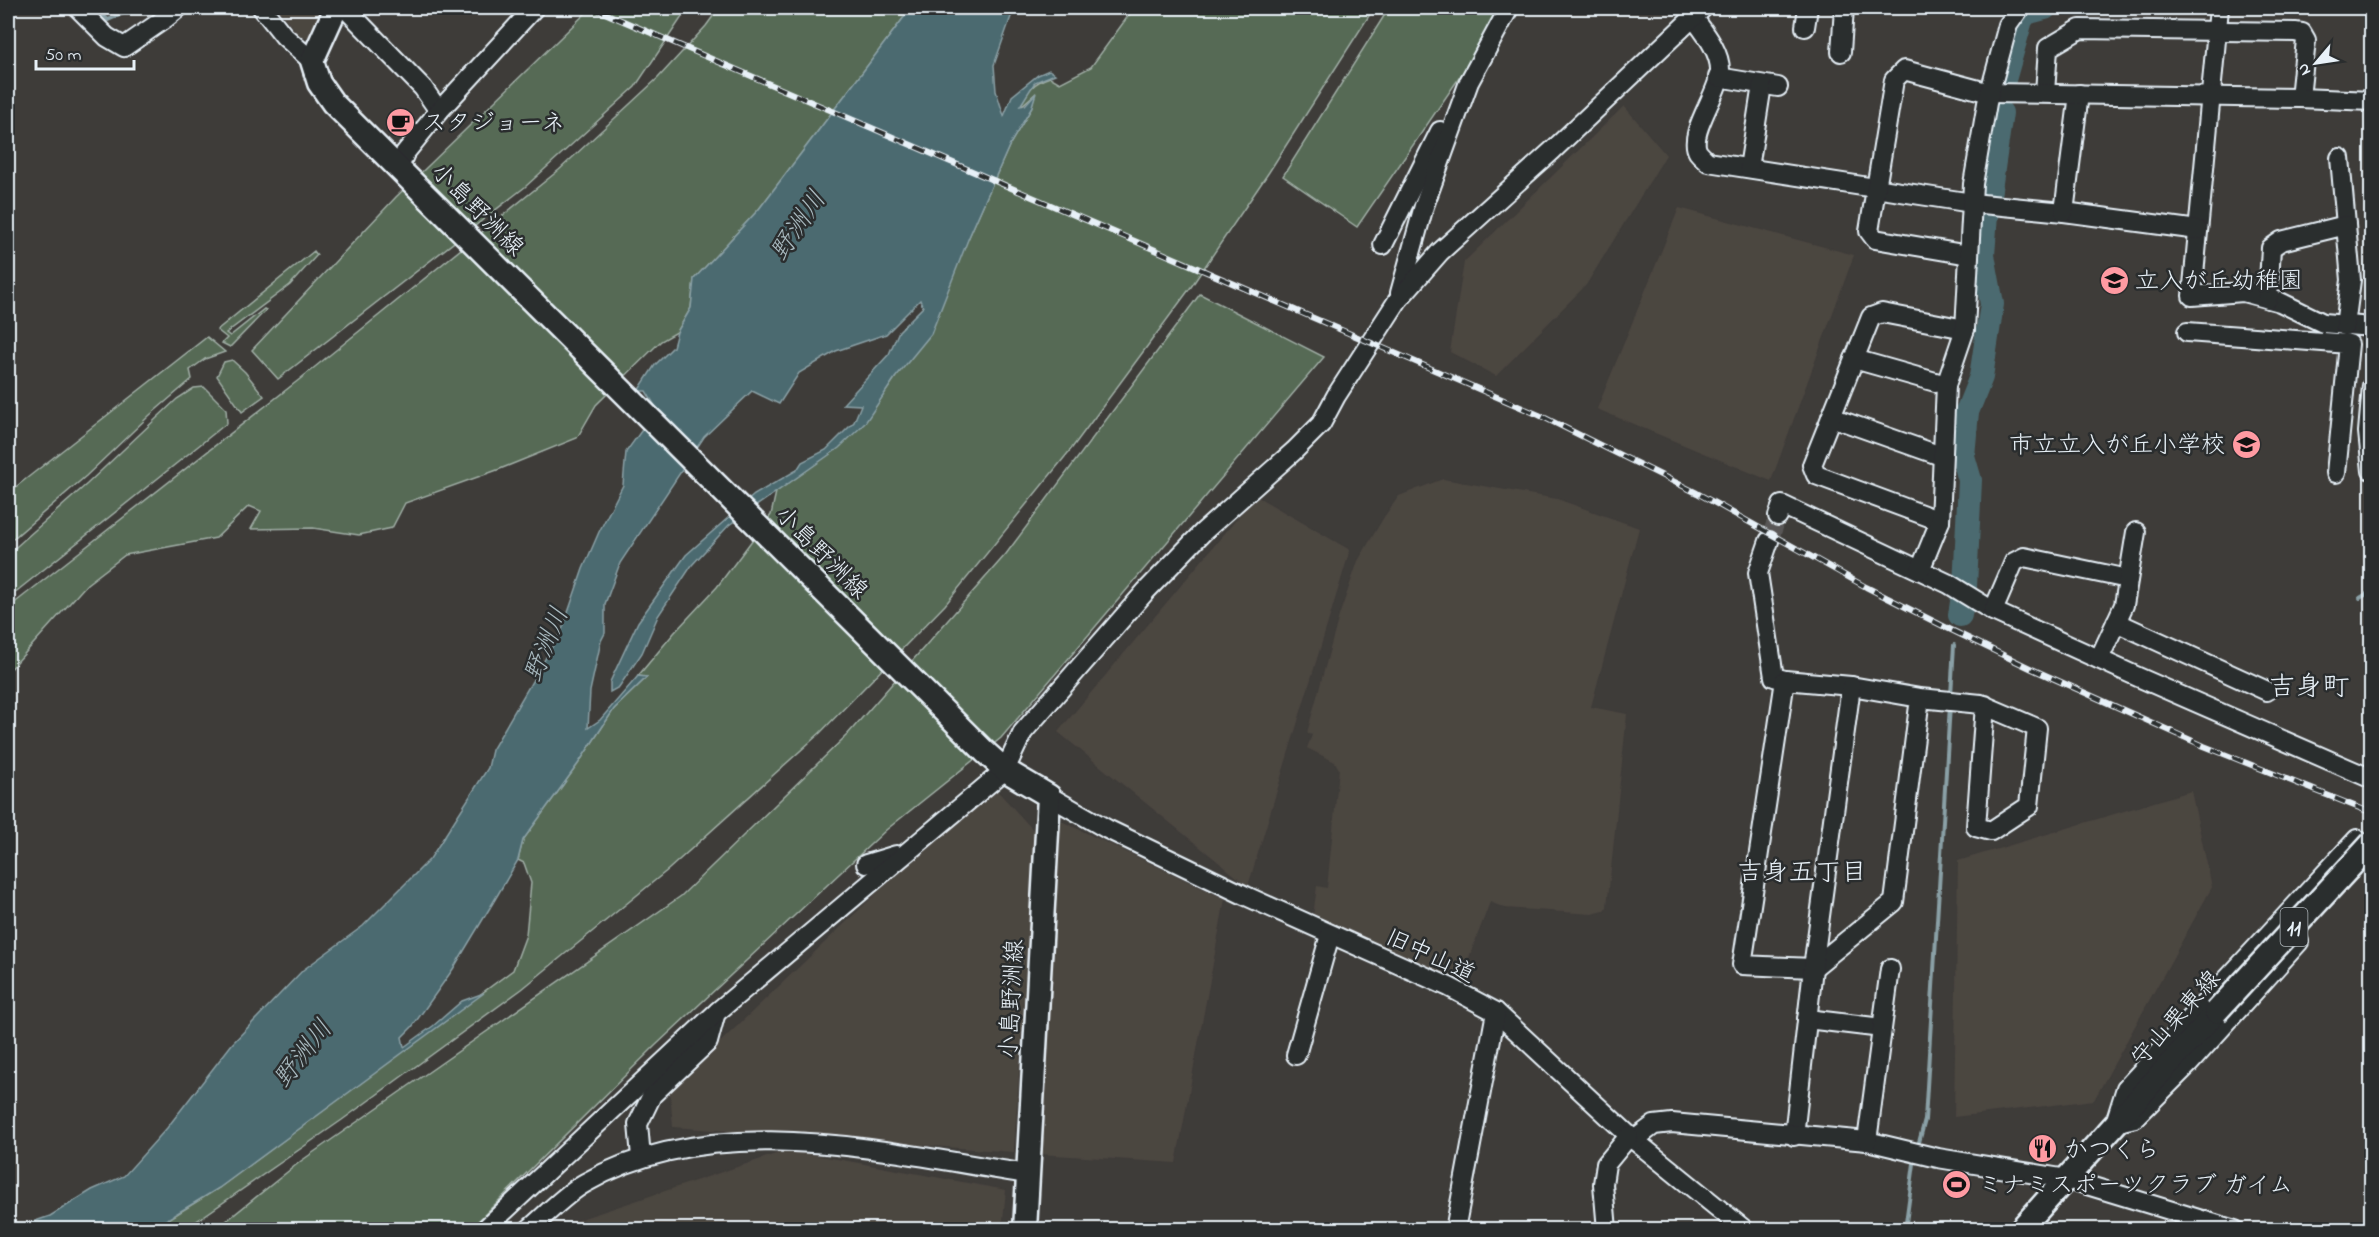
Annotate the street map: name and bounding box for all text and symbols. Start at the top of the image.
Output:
scale bar [36,33,134,71]
north arrow [2286,33,2346,93]
text: 50 m [45,43,82,69]
text: N [2291,59,2318,80]
cafe icon: スタジョーネ [385,106,417,138]
place label: スタジョーネ [422,107,566,142]
street label: 小島野洲線 [421,156,531,266]
water label: 野洲川 [762,184,837,270]
school or university icon: 立入が丘幼稚園 [2098,264,2130,296]
place label: 立入が丘幼稚園 [2135,265,2303,300]
school or university icon: 市立立入が丘小学校 [2230,428,2262,460]
place label: 市立立入が丘小学校 [2009,429,2225,464]
street label: 小島野洲線 [765,499,875,609]
water label: 野洲川 [516,602,580,688]
district label: 吉身町 [2269,669,2350,708]
district label: 吉身五丁目 [1737,855,1867,893]
road number: 11 [2280,908,2308,946]
street label: 旧中山道 [1379,921,1481,993]
street label: 小島野洲線 [993,938,1034,1060]
street label: 守山栗東線 [2124,963,2230,1076]
water label: 野洲川 [265,1012,343,1097]
restaurant icon: かつくら [2027,1133,2059,1165]
place label: かつくら [2064,1134,2160,1169]
sports icon: ミナミスポーツクラブ ガイム [1941,1168,1973,1200]
place label: ミナミスポーツクラブ ガイム [1978,1169,2293,1204]

